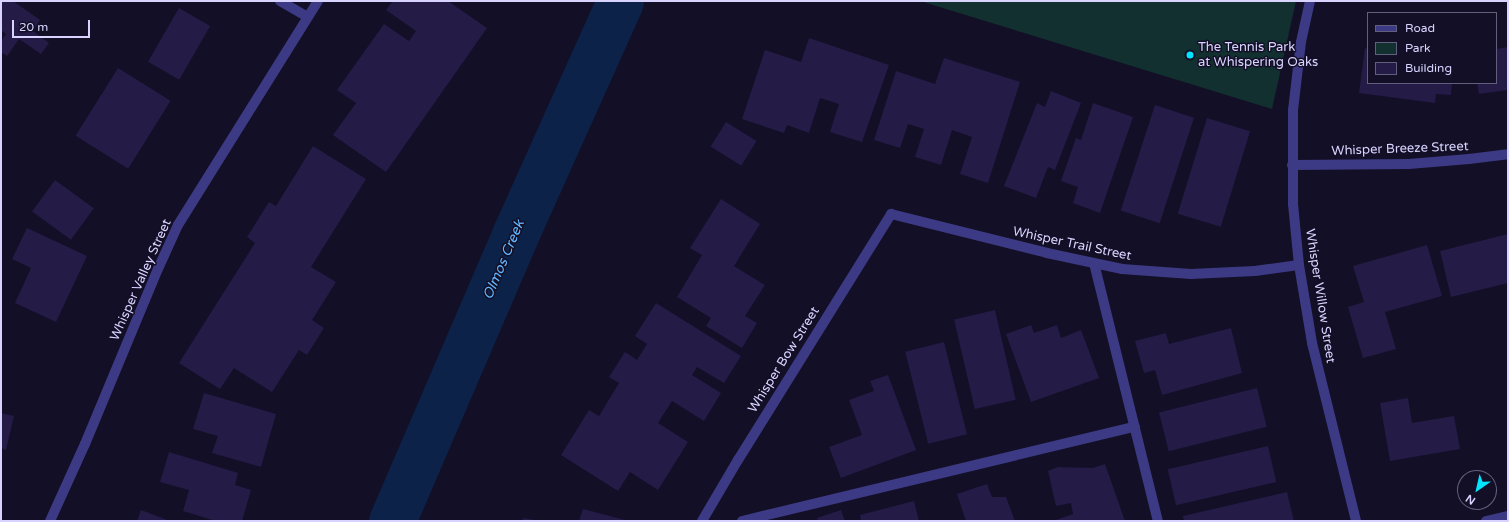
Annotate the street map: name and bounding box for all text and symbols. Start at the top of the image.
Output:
scale bar [14,12,92,38]
legend [1367,12,1497,84]
text: 20 m [19,20,48,34]
text: Road [1405,21,1435,35]
place label: The Tennis Park at Whispering Oaks [1198,40,1318,71]
text: Park [1405,41,1431,55]
marker: The Tennis Park at Whispering Oaks [1185,50,1195,60]
text: Building [1405,61,1452,75]
street label: Whisper Breeze Street [1331,139,1469,159]
street label: Whisper Valley Street [107,217,175,343]
water label: Olmos Creek [480,218,528,302]
street label: Whisper Trail Street [1011,224,1133,264]
street label: Whisper Willow Street [1302,228,1338,364]
street label: Whisper Bow Street [745,304,823,416]
north arrow [1457,470,1497,510]
text: N [1463,492,1478,507]

